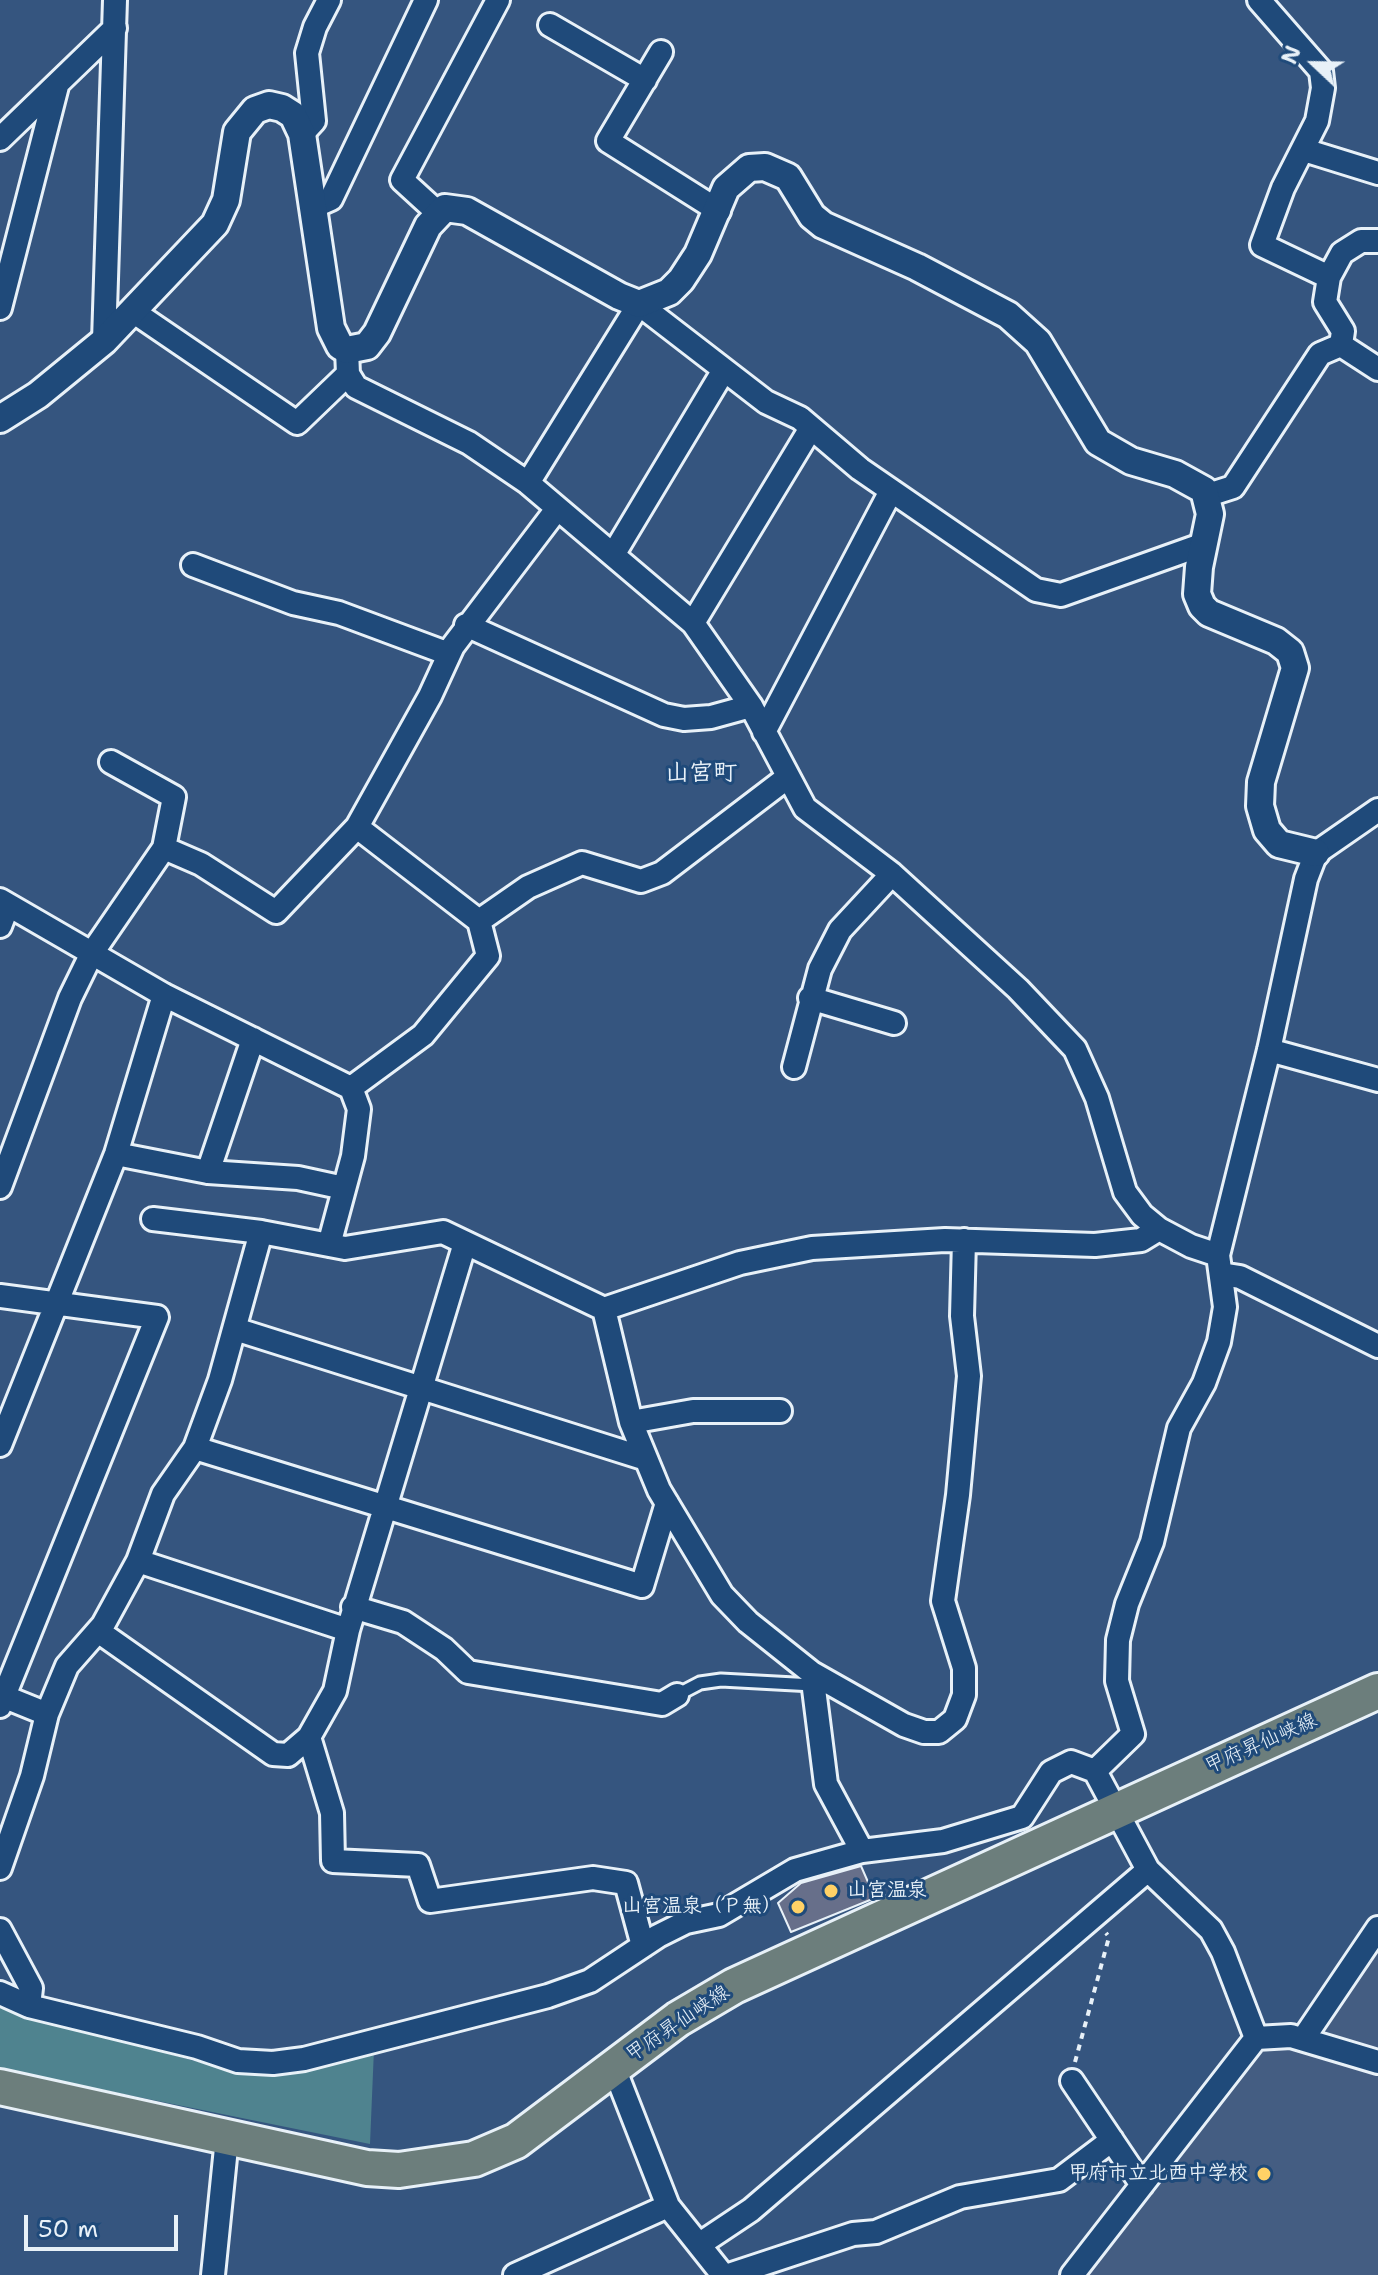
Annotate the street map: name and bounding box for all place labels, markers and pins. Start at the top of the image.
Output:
place label: 山宮温泉 [847,1879,927,1903]
marker: 山宮温泉 [822,1882,840,1900]
place label: 山宮温泉（Ｐ無） [622,1895,782,1919]
marker: 山宮温泉（Ｐ無） [789,1898,807,1916]
place label: 甲府市立北西中学校 [1068,2162,1248,2186]
marker: 甲府市立北西中学校 [1255,2165,1273,2183]

